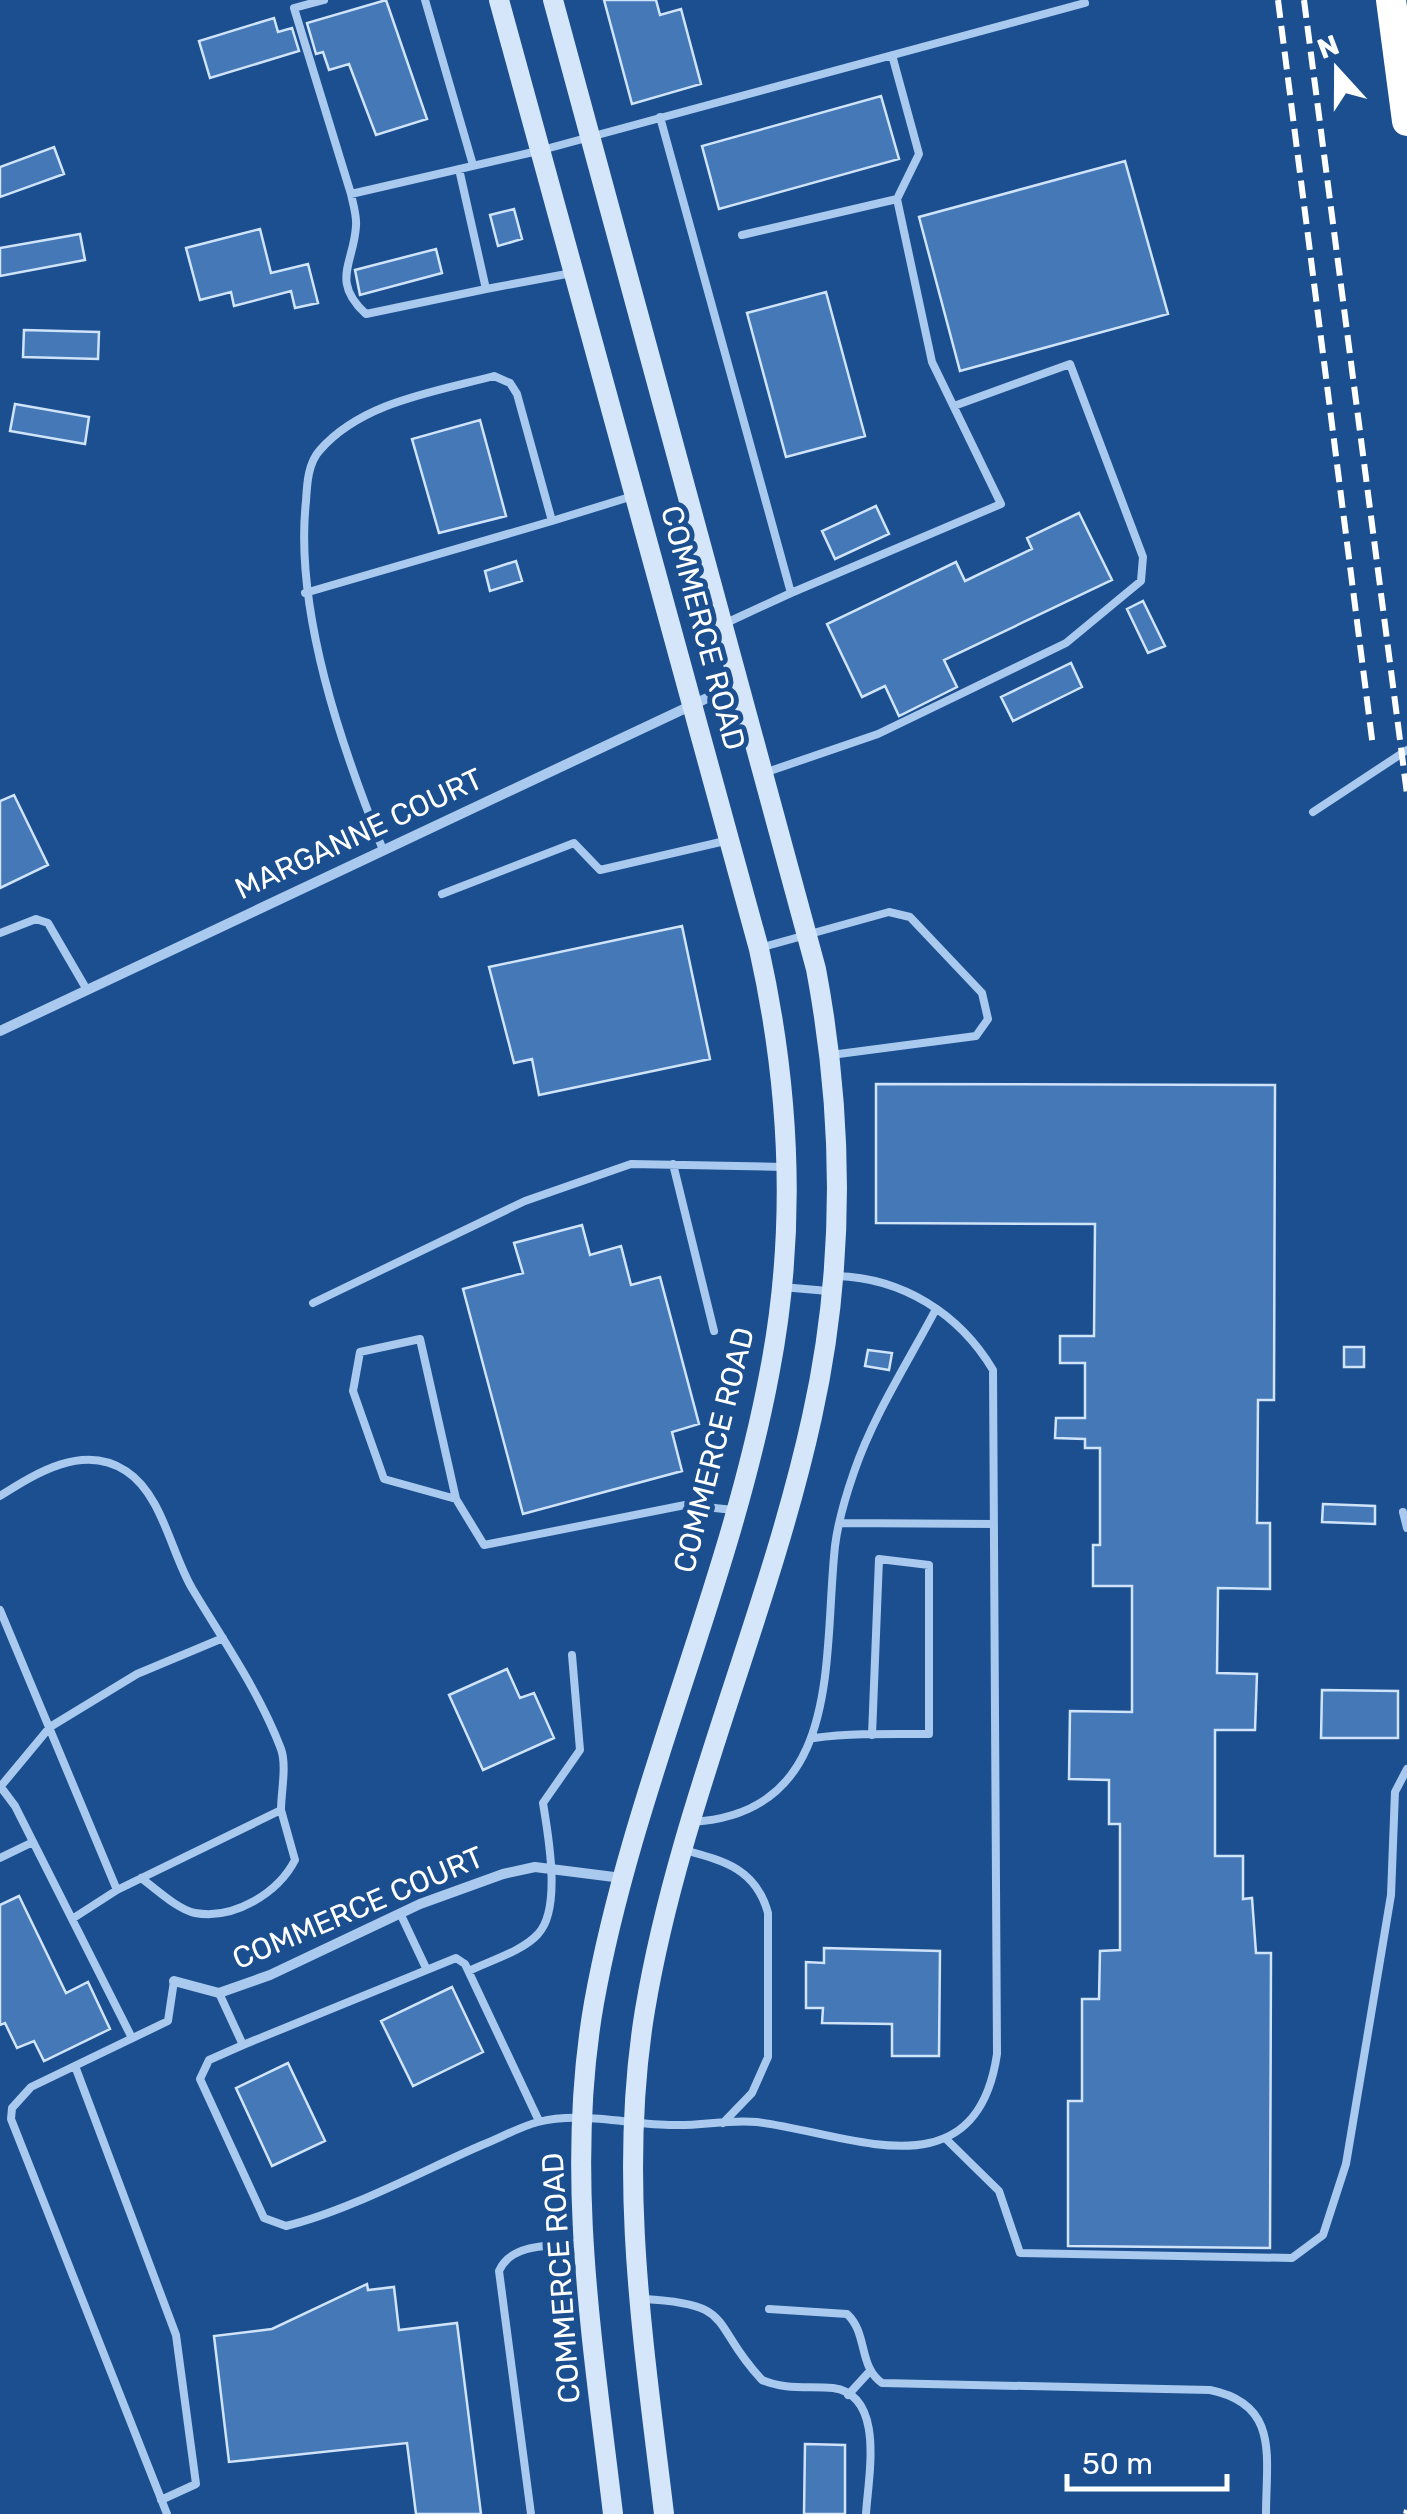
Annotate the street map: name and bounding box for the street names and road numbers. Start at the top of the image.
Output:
street label: COMMERCE ROAD [653,502,753,754]
street label: MARGANNE COURT [230,761,488,907]
street label: COMMERCE ROAD [666,1324,762,1576]
street label: COMMERCE COURT [227,1839,489,1977]
street label: COMMERCE ROAD [534,2151,588,2405]

